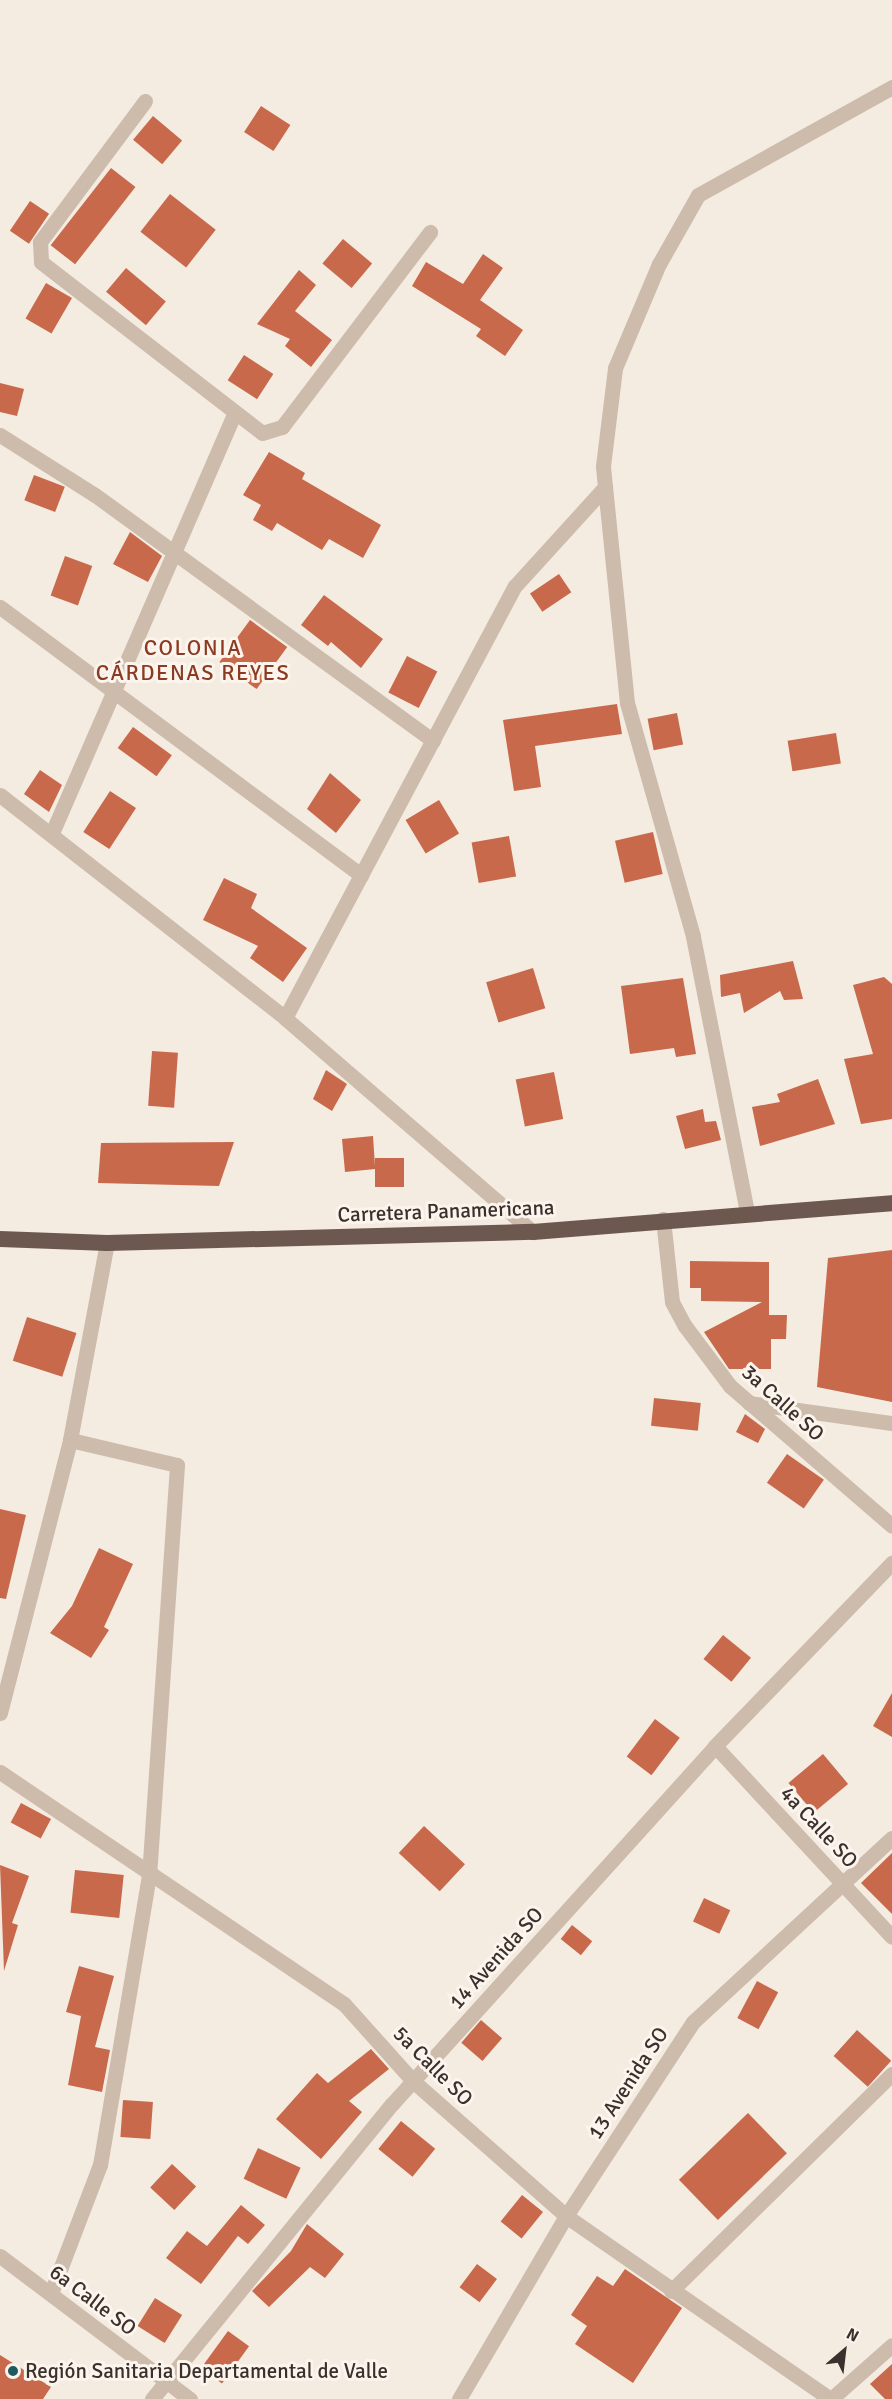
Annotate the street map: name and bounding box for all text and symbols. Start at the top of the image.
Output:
district label: COLONIA CÁRDENAS REYES [96,634,290,686]
street label: Carretera Panamericana [337,1195,555,1227]
street label: 3a Calle SO [737,1359,829,1447]
street label: 4a Calle SO [775,1781,863,1873]
street label: 14 Avenida SO [444,1902,548,2014]
street label: 5a Calle SO [388,2021,478,2111]
street label: 13 Avenida SO [582,2022,674,2144]
street label: 6a Calle SO [45,2259,141,2341]
north arrow [814,2321,874,2381]
text: N [843,2324,862,2347]
place label: Región Sanitaria Departamental de Valle [25,2358,388,2384]
marker: Región Sanitaria Departamental de Valle [6,2364,20,2378]

